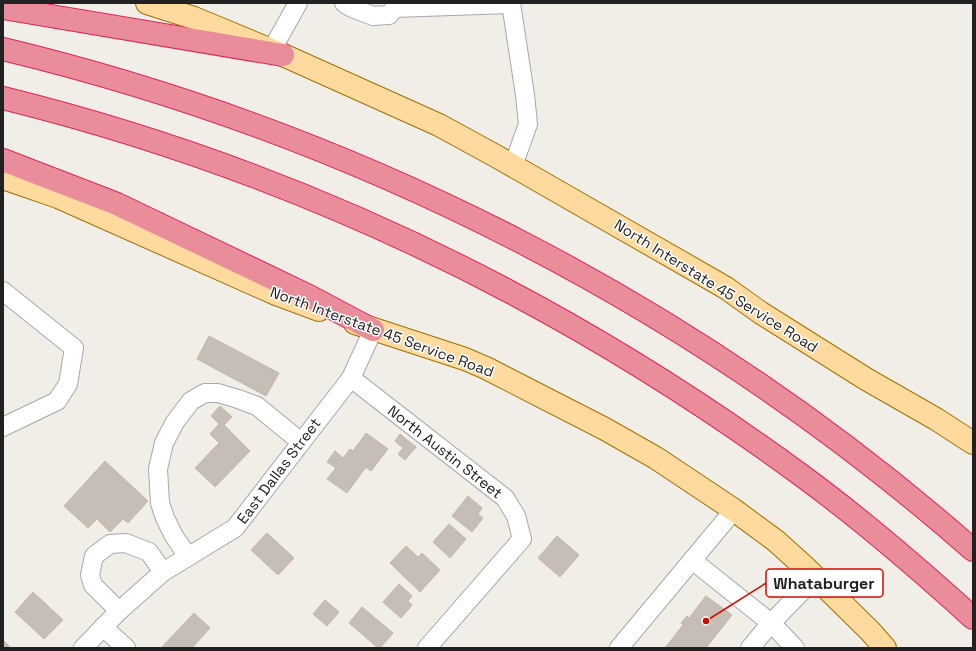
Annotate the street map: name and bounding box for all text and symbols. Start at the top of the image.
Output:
street label: North Interstate 45 Service Road [611,215,822,356]
street label: North Interstate 45 Service Road [268,282,497,381]
street label: North Austin Street [384,401,507,502]
street label: East Dallas Street [233,414,325,527]
callout: Whataburger [766,569,883,597]
text: Whataburger [773,573,875,594]

